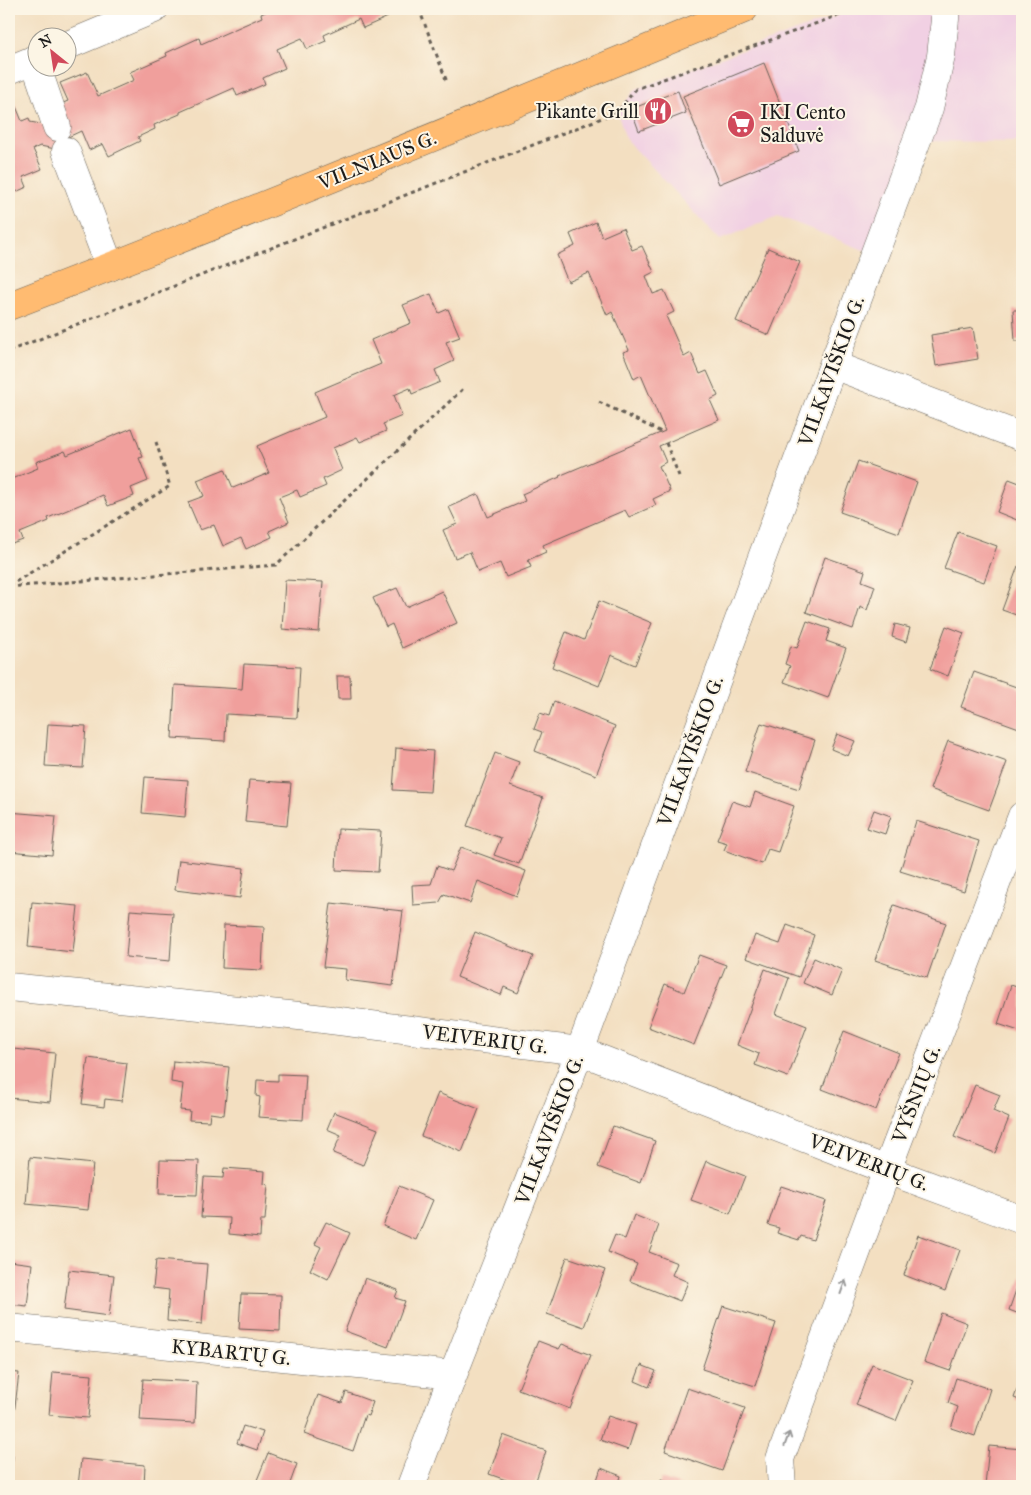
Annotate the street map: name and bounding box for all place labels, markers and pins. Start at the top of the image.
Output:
restaurant icon: Pikante Grill [643,96,673,126]
place label: Pikante Grill [535,99,640,123]
place label: IKI Cento Salduvė [760,100,846,147]
supermarket icon: IKI Cento Salduvė [726,109,756,139]

